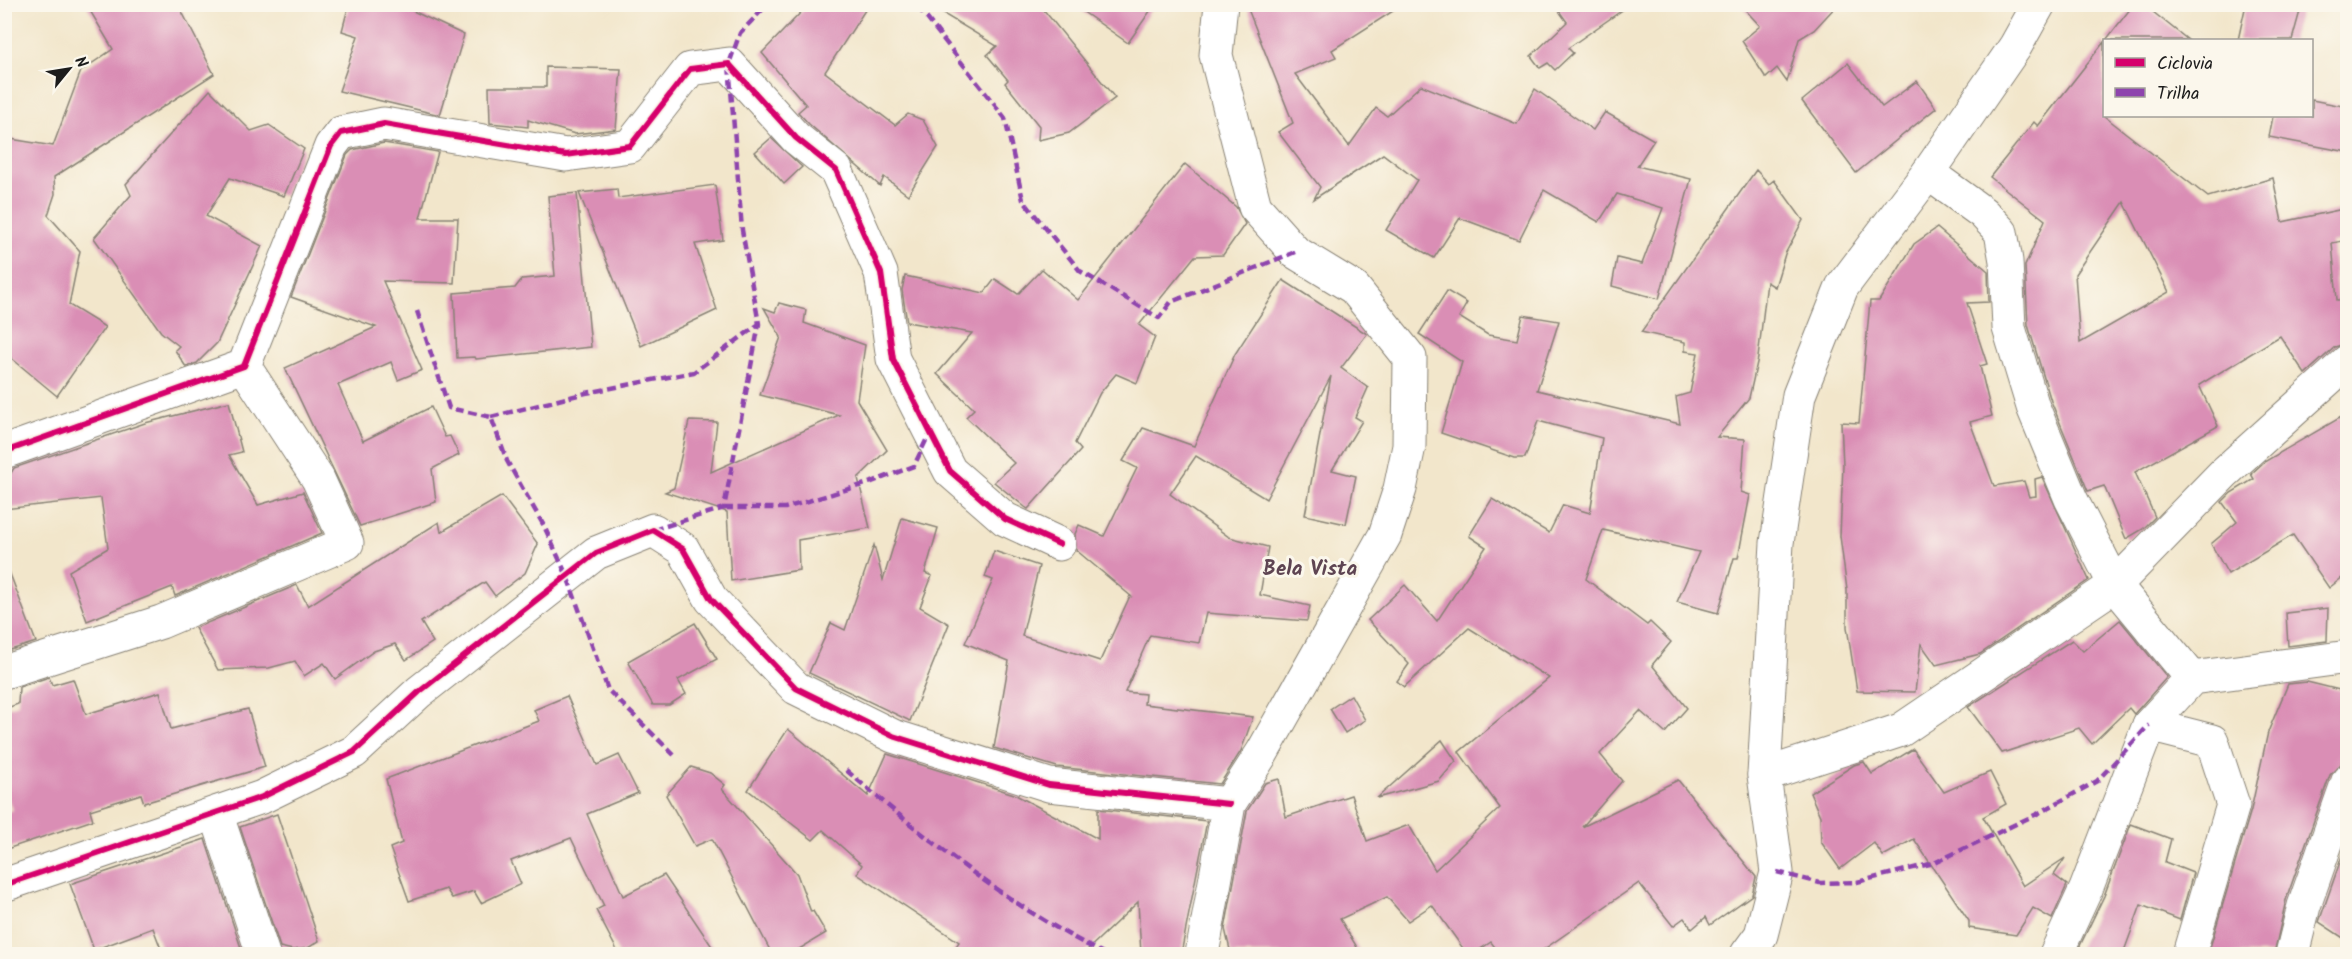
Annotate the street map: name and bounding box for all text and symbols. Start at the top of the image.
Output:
north arrow [39,39,99,99]
legend [2103,39,2313,117]
text: Ciclovia [2157,50,2213,79]
text: N [67,52,94,73]
text: Trilha [2157,80,2199,109]
district label: Bela Vista [1263,553,1357,586]

